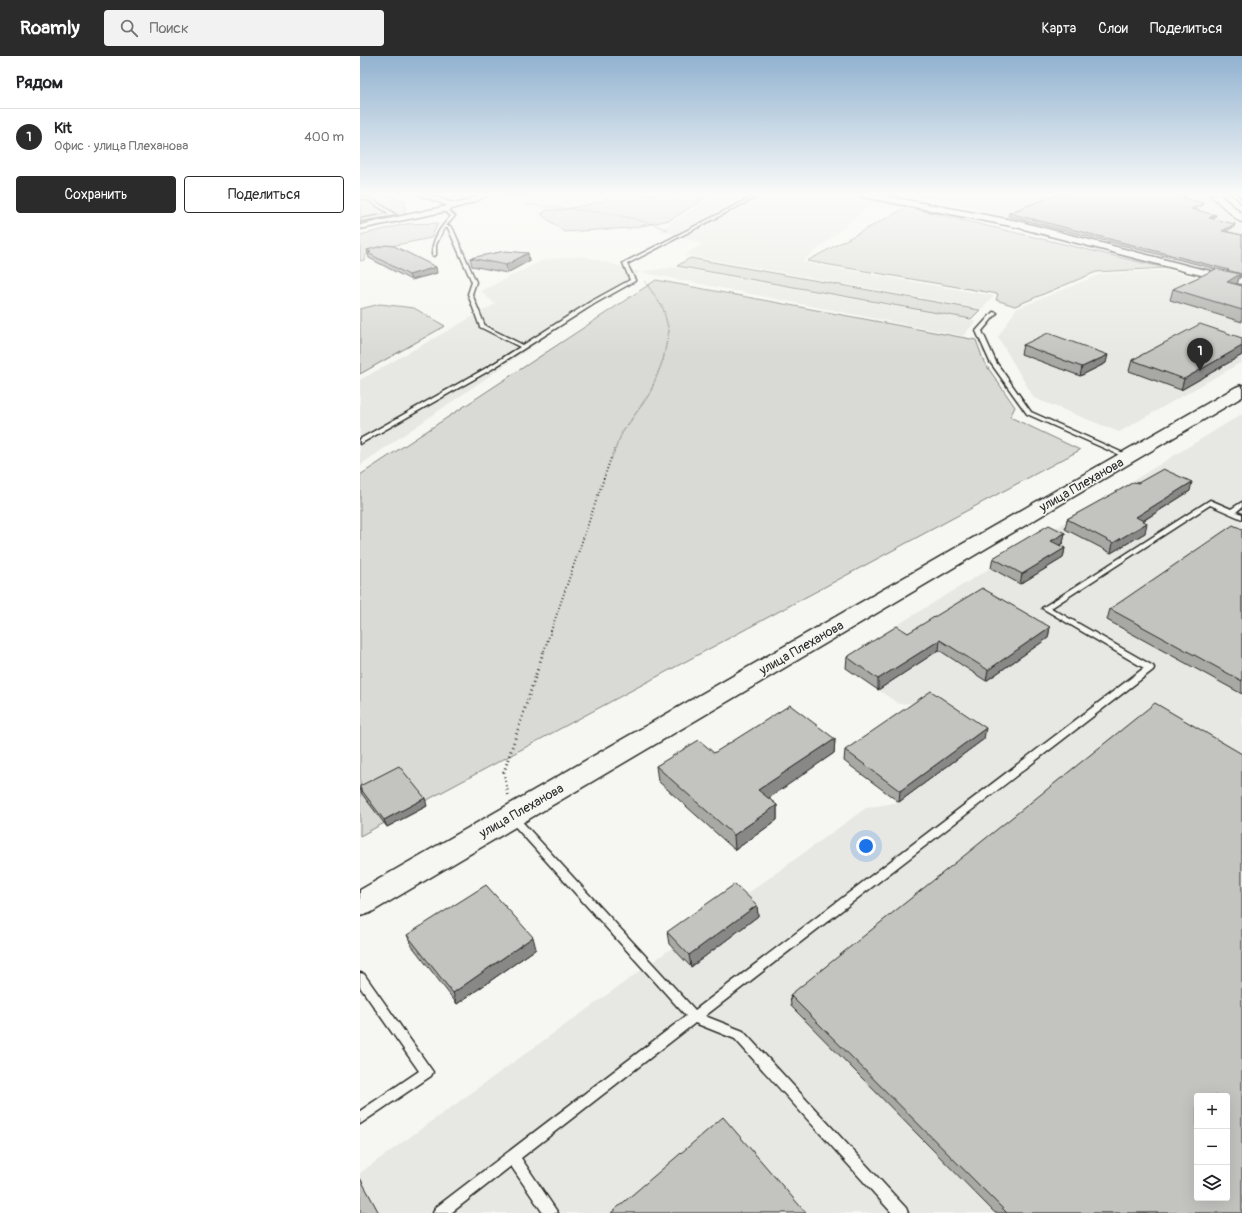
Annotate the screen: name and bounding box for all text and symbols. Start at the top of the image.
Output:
search box [104,10,384,46]
text: Roamly [20,16,80,40]
icon: search [118,17,140,39]
text: Поиск [150,19,189,38]
text: Карта [1042,20,1076,37]
text: Слои [1098,20,1128,37]
text: Поделиться [1150,20,1222,37]
text: Рядом [16,72,63,93]
text: Kit [54,119,72,138]
text: 1 [26,129,32,145]
text: 400 m [304,129,344,145]
text: Офис · улица Плеханова [54,138,188,154]
button: Сохранить [16,176,176,213]
button: Поделиться [184,176,344,213]
pin: 1 [1187,338,1213,371]
street label: улица Плеханова [1036,454,1127,516]
street label: улица Плеханова [756,617,847,679]
street label: улица Плеханова [476,780,567,842]
your location [856,836,876,856]
map controls [1194,1093,1230,1201]
button: + [1194,1093,1230,1129]
button: − [1194,1129,1230,1165]
button: layers [1194,1165,1230,1201]

